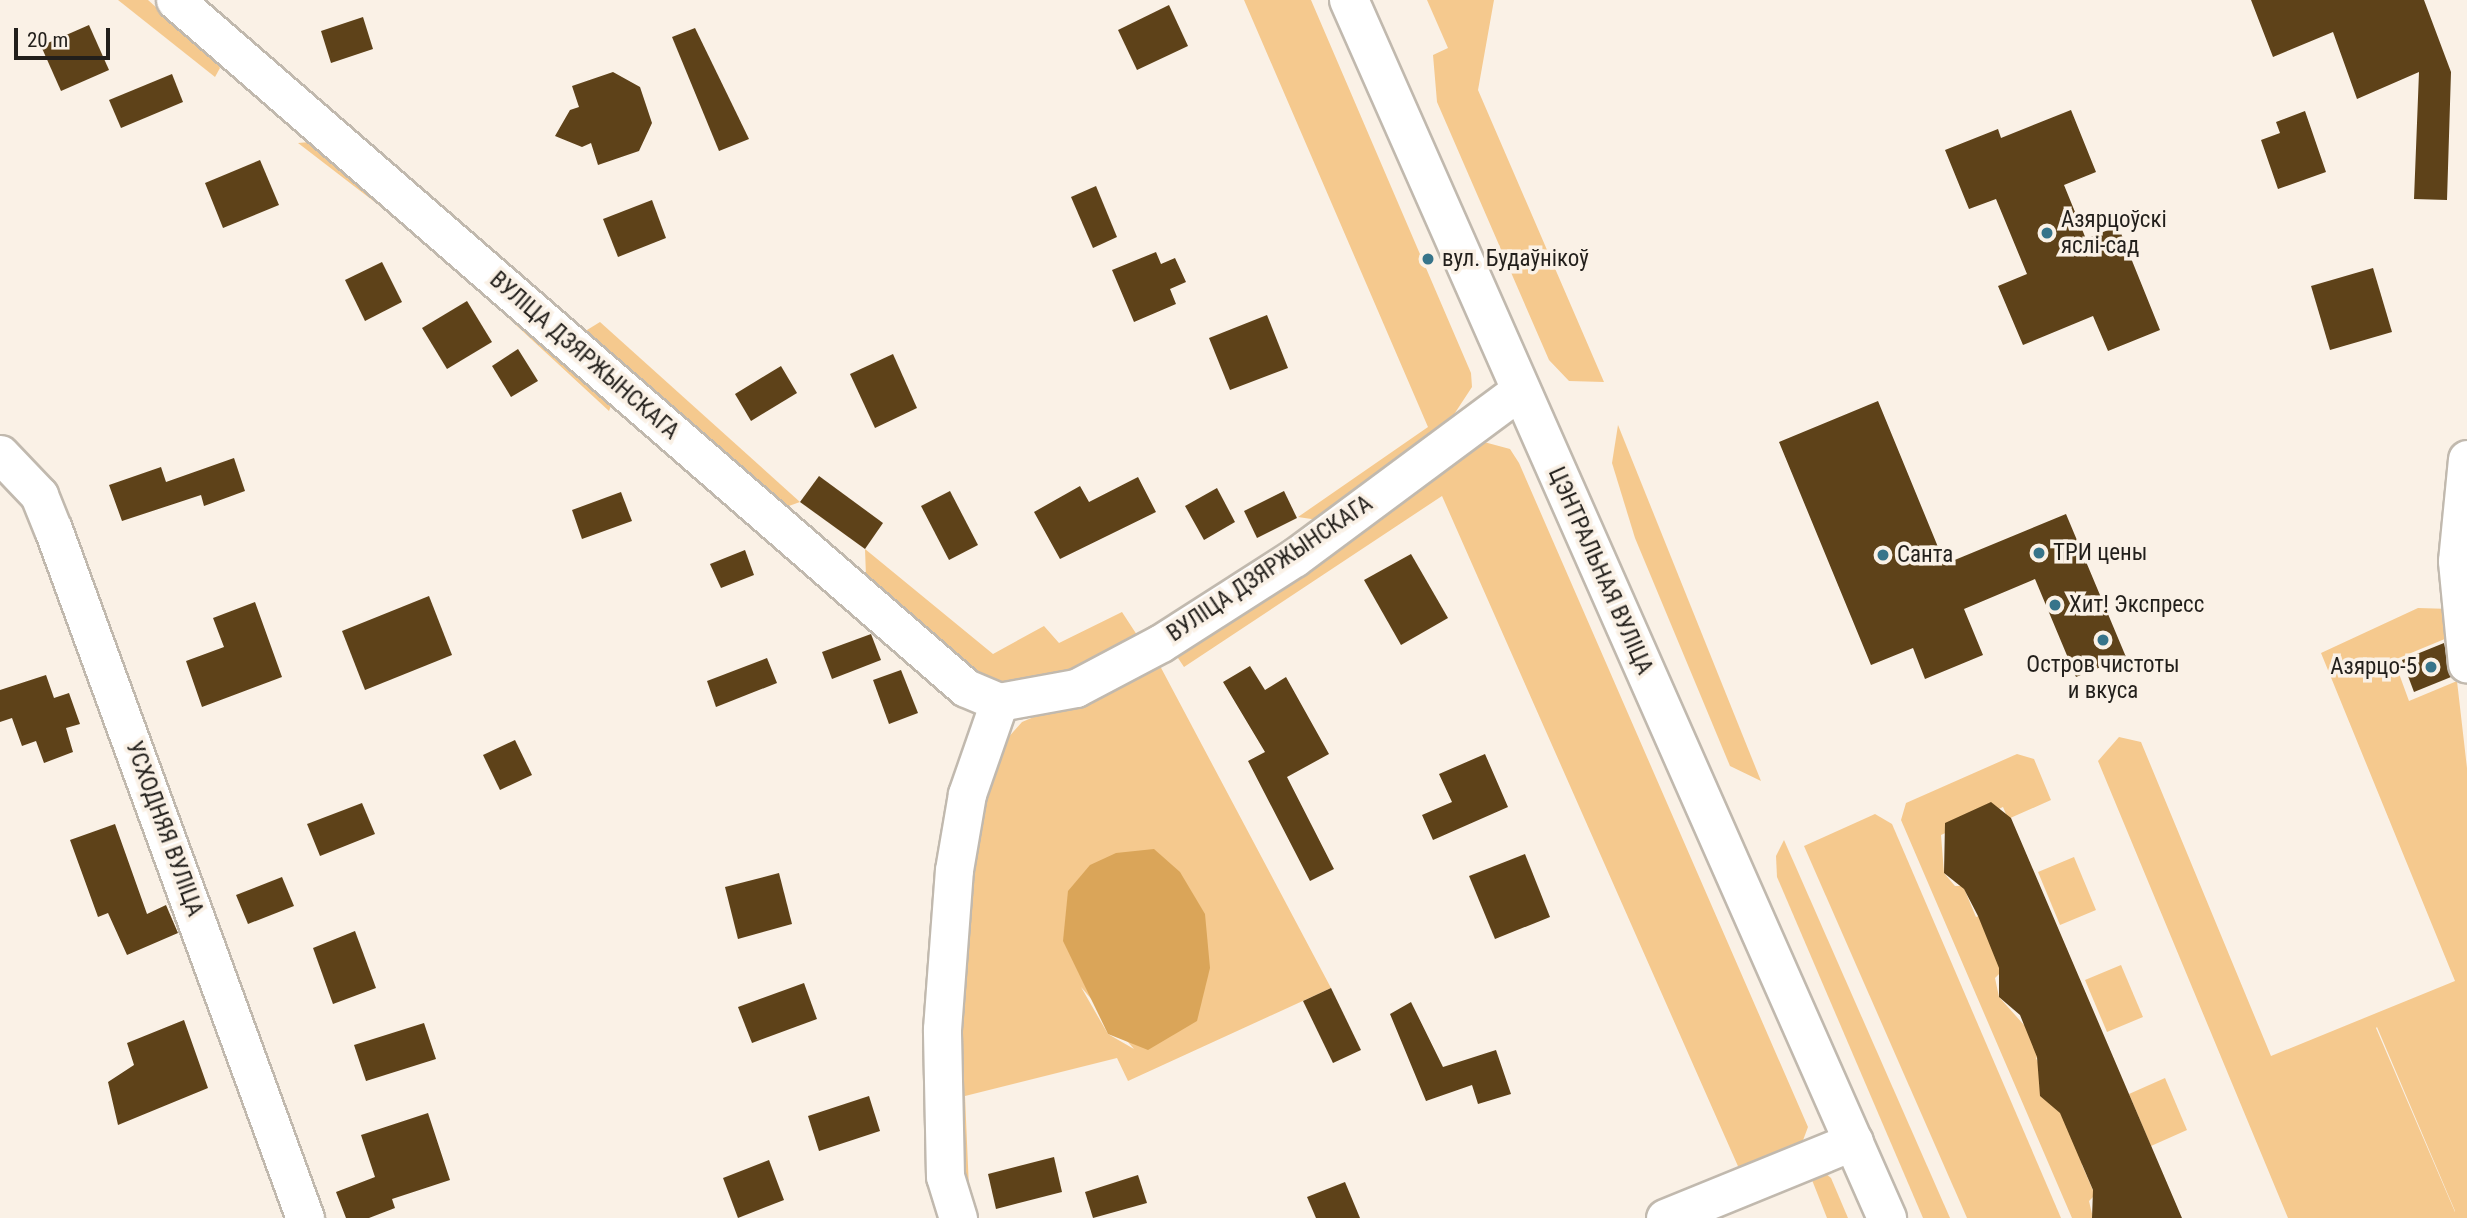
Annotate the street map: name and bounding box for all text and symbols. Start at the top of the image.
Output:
scale bar [18,14,114,58]
text: 20 m [27,28,68,52]
place label: Азярцоўскі яслі-сад [2061,206,2167,260]
marker: Азярцоўскі яслі-сад [2039,225,2055,241]
place label: вул. Будаўнікоў [1442,245,1589,273]
marker: вул. Будаўнікоў [1420,251,1436,267]
street label: ВУЛІЦА ДЗЯРЖЫНСКАГА [484,266,684,446]
street label: ЦЭНТРАЛЬНАЯ ВУЛІЦА [1542,463,1658,679]
street label: ВУЛІЦА ДЗЯРЖЫНСКАГА [1162,490,1378,648]
place label: ТРИ цены [2053,539,2147,567]
place label: Санта [1897,541,1953,569]
marker: ТРИ цены [2031,545,2047,561]
marker: Санта [1875,547,1891,563]
place label: Хит! Экспресс [2069,591,2204,619]
marker: Хит! Экспресс [2047,597,2063,613]
marker: Остров чистоты и вкуса [2095,632,2111,648]
place label: Остров чистоты и вкуса [2026,651,2180,705]
place label: Азярцо-5 [2330,653,2417,681]
marker: Азярцо-5 [2423,659,2439,675]
street label: УСХОДНЯЯ ВУЛІЦА [120,738,208,920]

